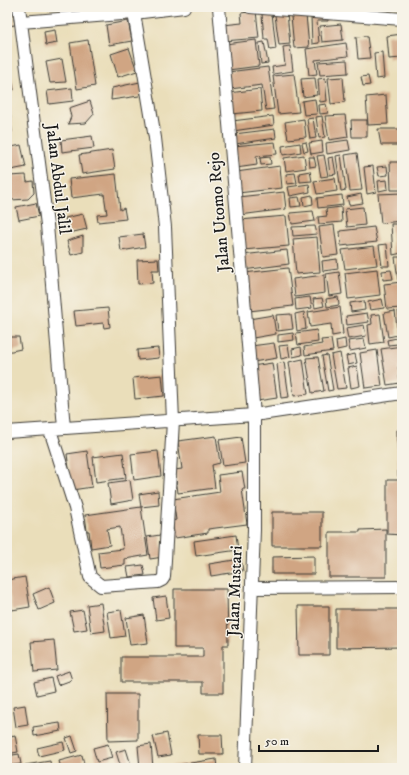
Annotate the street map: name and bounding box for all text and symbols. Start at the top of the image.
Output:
street label: Jalan Abdul Jalil [40,121,76,235]
street label: Jalan Utomo Rejo [203,151,235,275]
street label: Jalan Mustari [222,545,248,639]
scale bar [259,727,378,753]
text: 50 m [265,734,289,749]

